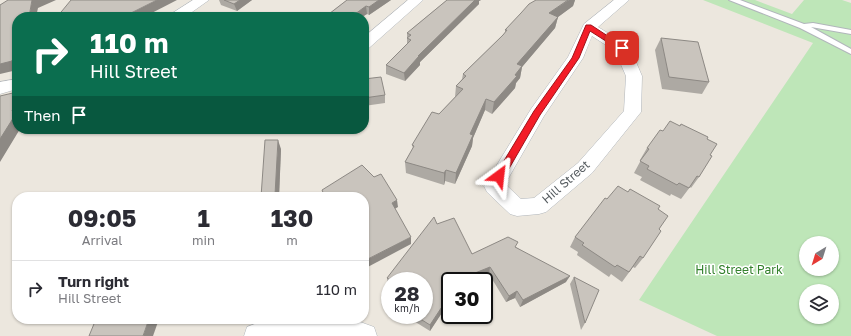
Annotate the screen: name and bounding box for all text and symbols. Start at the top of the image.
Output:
text: 110 m [90,26,169,59]
icon: right [24,28,76,80]
pin [605,31,639,65]
icon: arrive [611,37,633,59]
text: Hill Street [90,60,178,82]
icon: arrive [68,104,90,126]
text: Then [24,106,60,124]
position arrow [478,155,520,197]
street label: Hill Street [539,157,593,206]
text: 09:05 [68,203,136,232]
text: 1 [197,203,210,232]
text: 130 [271,203,313,232]
text: Arrival [82,232,122,248]
text: min [192,232,215,248]
text: m [286,232,298,248]
north arrow [799,236,839,276]
map controls [799,236,839,324]
park label: Hill Street Park [695,262,783,277]
text: Turn right [58,272,129,290]
speed limit sign: 30 [441,272,493,324]
icon: right [24,278,46,300]
text: 110 m [316,280,357,298]
text: 28 [394,281,419,305]
button: layers [799,284,839,324]
text: Hill Street [58,290,121,306]
text: km/h [394,302,420,314]

